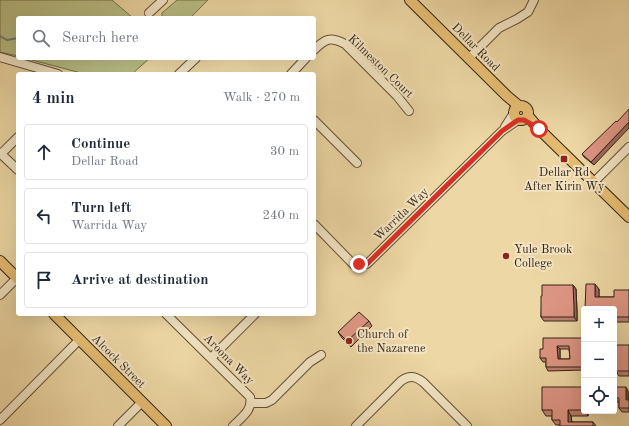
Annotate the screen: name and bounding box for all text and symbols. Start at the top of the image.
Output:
search box [16,16,316,60]
street label: Dellar Road [449,21,502,74]
icon: search [30,27,52,49]
text: Search here [62,31,139,46]
street label: Kilmeston Court [345,33,415,101]
text: 4 min [32,90,75,107]
text: Walk · 270 m [223,91,300,104]
route start [530,120,548,138]
text: Continue [71,137,130,152]
icon: ahead [33,141,55,163]
text: 30 m [270,145,299,158]
marker: Dellar Rd After Kirin Wy [559,154,569,164]
text: Dellar Road [71,155,139,168]
place label: Dellar Rd After Kirin Wy [524,167,605,193]
street label: Warrida Way [372,186,432,243]
text: Turn left [71,201,131,216]
icon: left [33,205,55,227]
text: 240 m [262,209,299,222]
text: Warrida Way [71,219,147,232]
place label: Yule Brook College [514,244,572,270]
marker: Yule Brook College [501,251,511,261]
route end [350,255,368,273]
icon: arrive [33,269,55,291]
text: Arrive at destination [71,273,209,288]
map controls [581,306,617,414]
button: + [581,306,617,342]
place label: Church of the Nazarene [357,329,426,355]
street label: Aroona Way [201,332,256,388]
street label: Alcock Street [89,333,147,391]
marker: Church of the Nazarene [344,336,354,346]
button: − [581,342,617,378]
button: locate [581,378,617,414]

